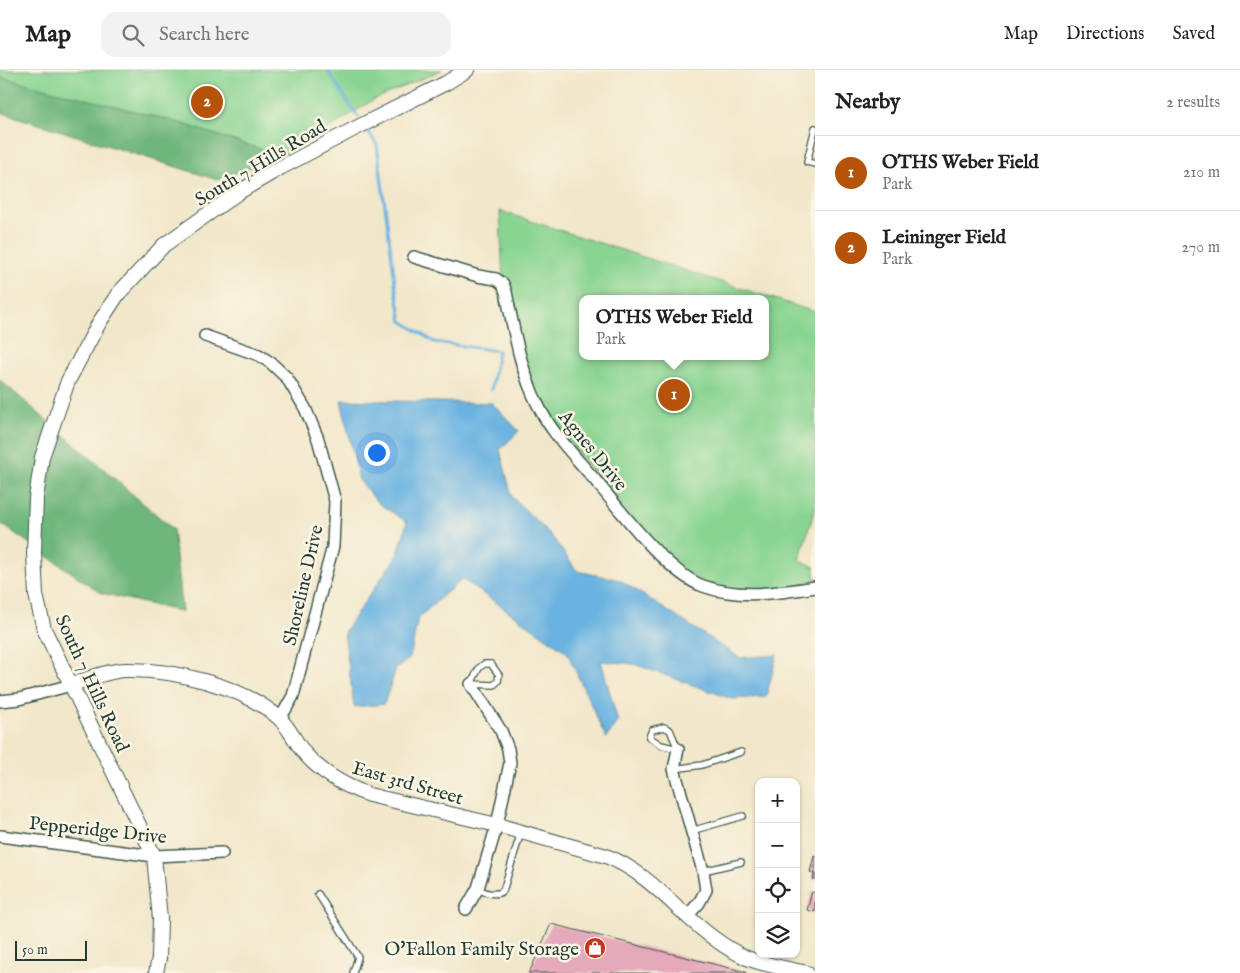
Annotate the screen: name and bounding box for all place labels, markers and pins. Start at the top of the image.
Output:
pin: 2 [191,83,223,121]
pin: 1 [658,376,690,414]
shop icon: O'Fallon Family Storage [583,936,607,960]
place label: O'Fallon Family Storage [384,938,579,962]

